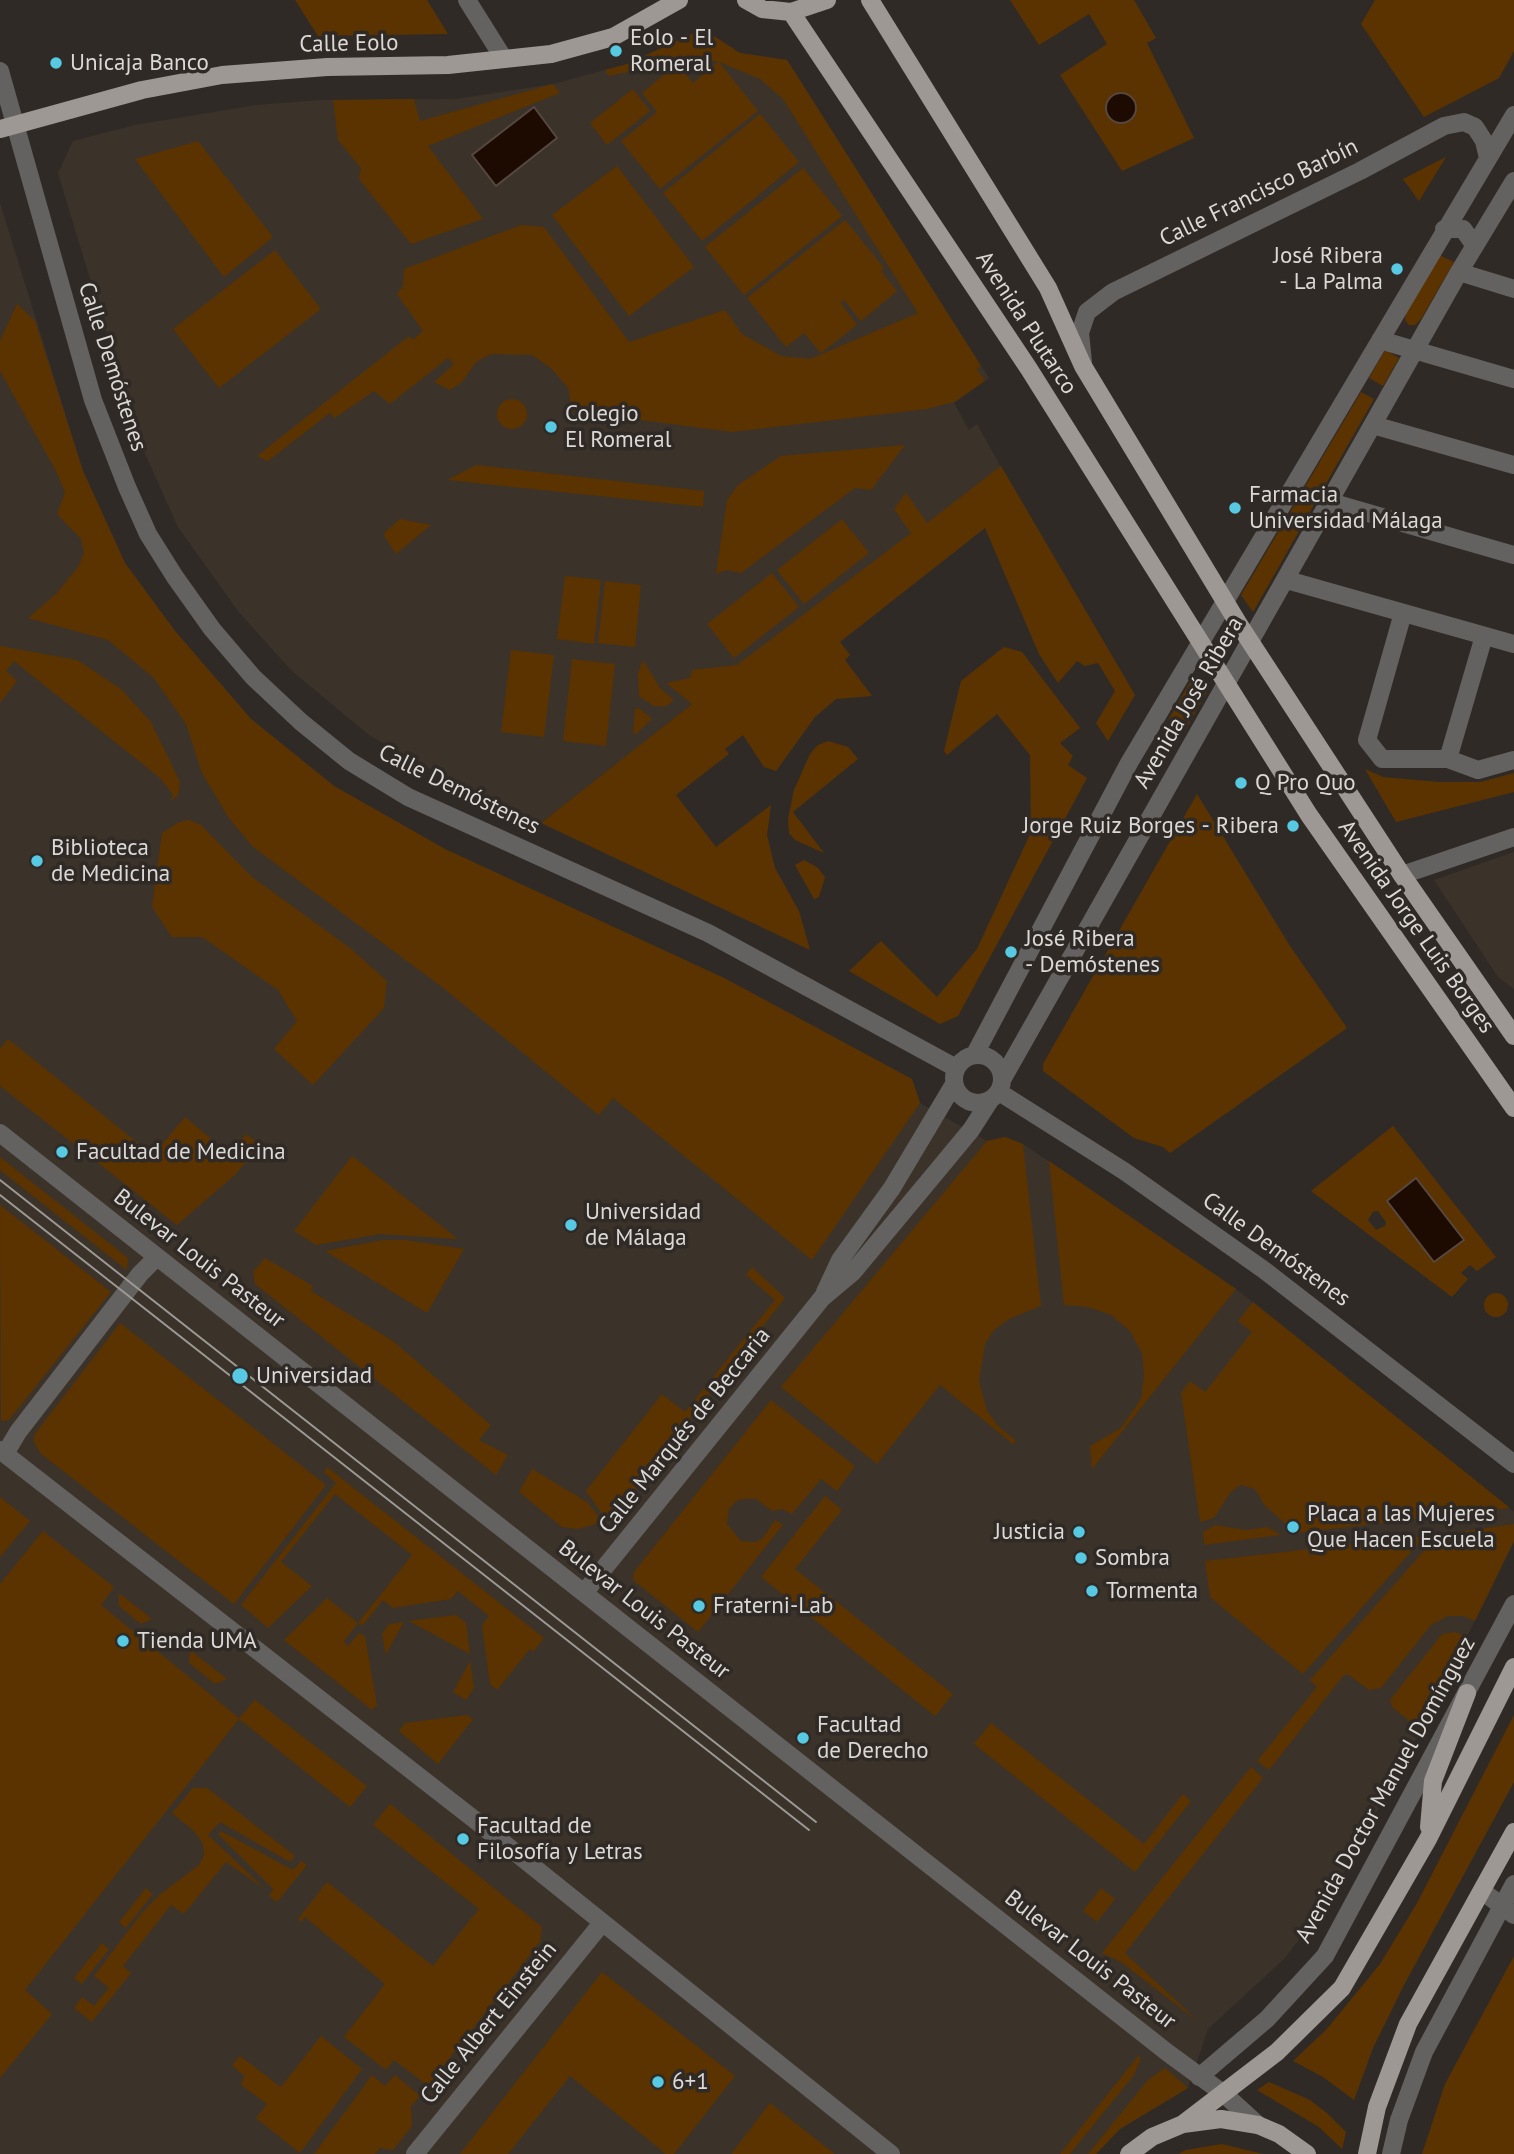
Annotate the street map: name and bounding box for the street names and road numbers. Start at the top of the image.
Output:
street label: Calle Eolo [299,29,399,59]
street label: Calle Francisco Barbín [1155,133,1363,253]
street label: Avenida Plutarco [969,246,1083,400]
street label: Calle Demóstenes [72,279,152,455]
street label: Avenida José Ribera [1129,612,1249,794]
street label: Calle Demóstenes [374,739,544,841]
street label: Avenida Jorge Luis Borges [1332,815,1500,1039]
street label: Bulevar Louis Pasteur [108,1183,290,1335]
street label: Calle Demóstenes [1197,1187,1355,1313]
street label: Calle Marqués de Beccaria [593,1322,777,1540]
street label: Bulevar Louis Pasteur [553,1534,735,1686]
street label: Avenida Doctor Manuel Domínguez [1290,1632,1482,1948]
street label: Bulevar Louis Pasteur [999,1884,1181,2036]
street label: Calle Albert Einstein [415,1936,563,2110]

